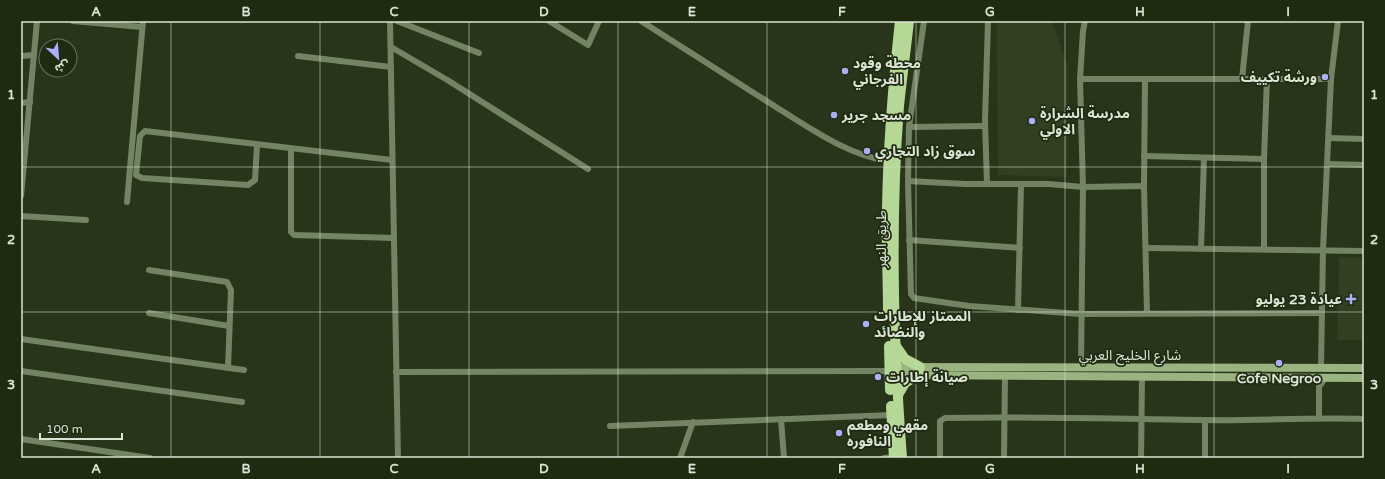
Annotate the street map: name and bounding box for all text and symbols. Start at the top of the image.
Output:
text: A [91,4,101,20]
text: B [241,4,251,20]
text: C [389,4,399,20]
text: D [539,4,549,20]
text: E [688,4,696,20]
text: F [838,4,846,20]
text: G [985,4,995,20]
text: H [1135,4,1145,20]
text: I [1286,4,1290,20]
north arrow [38,38,78,78]
place label: محطة وقود الفرجاني [853,55,921,90]
text: ش [53,57,72,76]
marker: محطة وقود الفرجاني [840,66,850,76]
place label: ورشة تكييف [1241,69,1317,86]
marker: ورشة تكييف [1320,72,1330,82]
text: 1 [7,87,15,103]
text: 1 [1370,87,1378,103]
place label: مدرسة الشرارة الاولي [1040,105,1130,140]
place label: مسجد جرير [841,107,911,124]
marker: مسجد جرير [829,110,839,120]
marker: مدرسة الشرارة الاولي [1027,116,1037,126]
place label: سوق زاد التجاري [875,143,976,162]
marker: سوق زاد التجاري [862,146,872,156]
street label: طريق النهر [873,210,891,269]
text: 2 [7,232,15,248]
text: 2 [1370,232,1378,248]
place label: عيادة 23 يوليو [1256,291,1342,308]
marker: عيادة 23 يوليو [1345,293,1357,305]
place label: الممتاز للإطارات والنضائد [874,308,971,341]
marker: الممتاز للإطارات والنضائد [861,319,871,329]
street label: شارع الخليج العربي [1079,347,1181,366]
marker: Cofe Negroo [1274,358,1284,368]
place label: صيانة إطارات [886,369,968,387]
place label: Cofe Negroo [1237,370,1322,387]
marker: صيانة إطارات [873,372,883,382]
text: 3 [7,377,15,393]
text: 3 [1370,377,1378,393]
scale bar [40,415,122,441]
place label: مقهي ومطعم النافوره [847,417,928,450]
text: 100 m [46,422,83,436]
marker: مقهي ومطعم النافوره [834,428,844,438]
text: A [91,461,101,477]
text: B [241,461,251,477]
text: C [389,461,399,477]
text: D [539,461,549,477]
text: E [688,461,696,477]
text: F [838,461,846,477]
text: G [985,461,995,477]
text: H [1135,461,1145,477]
text: I [1286,461,1290,477]

